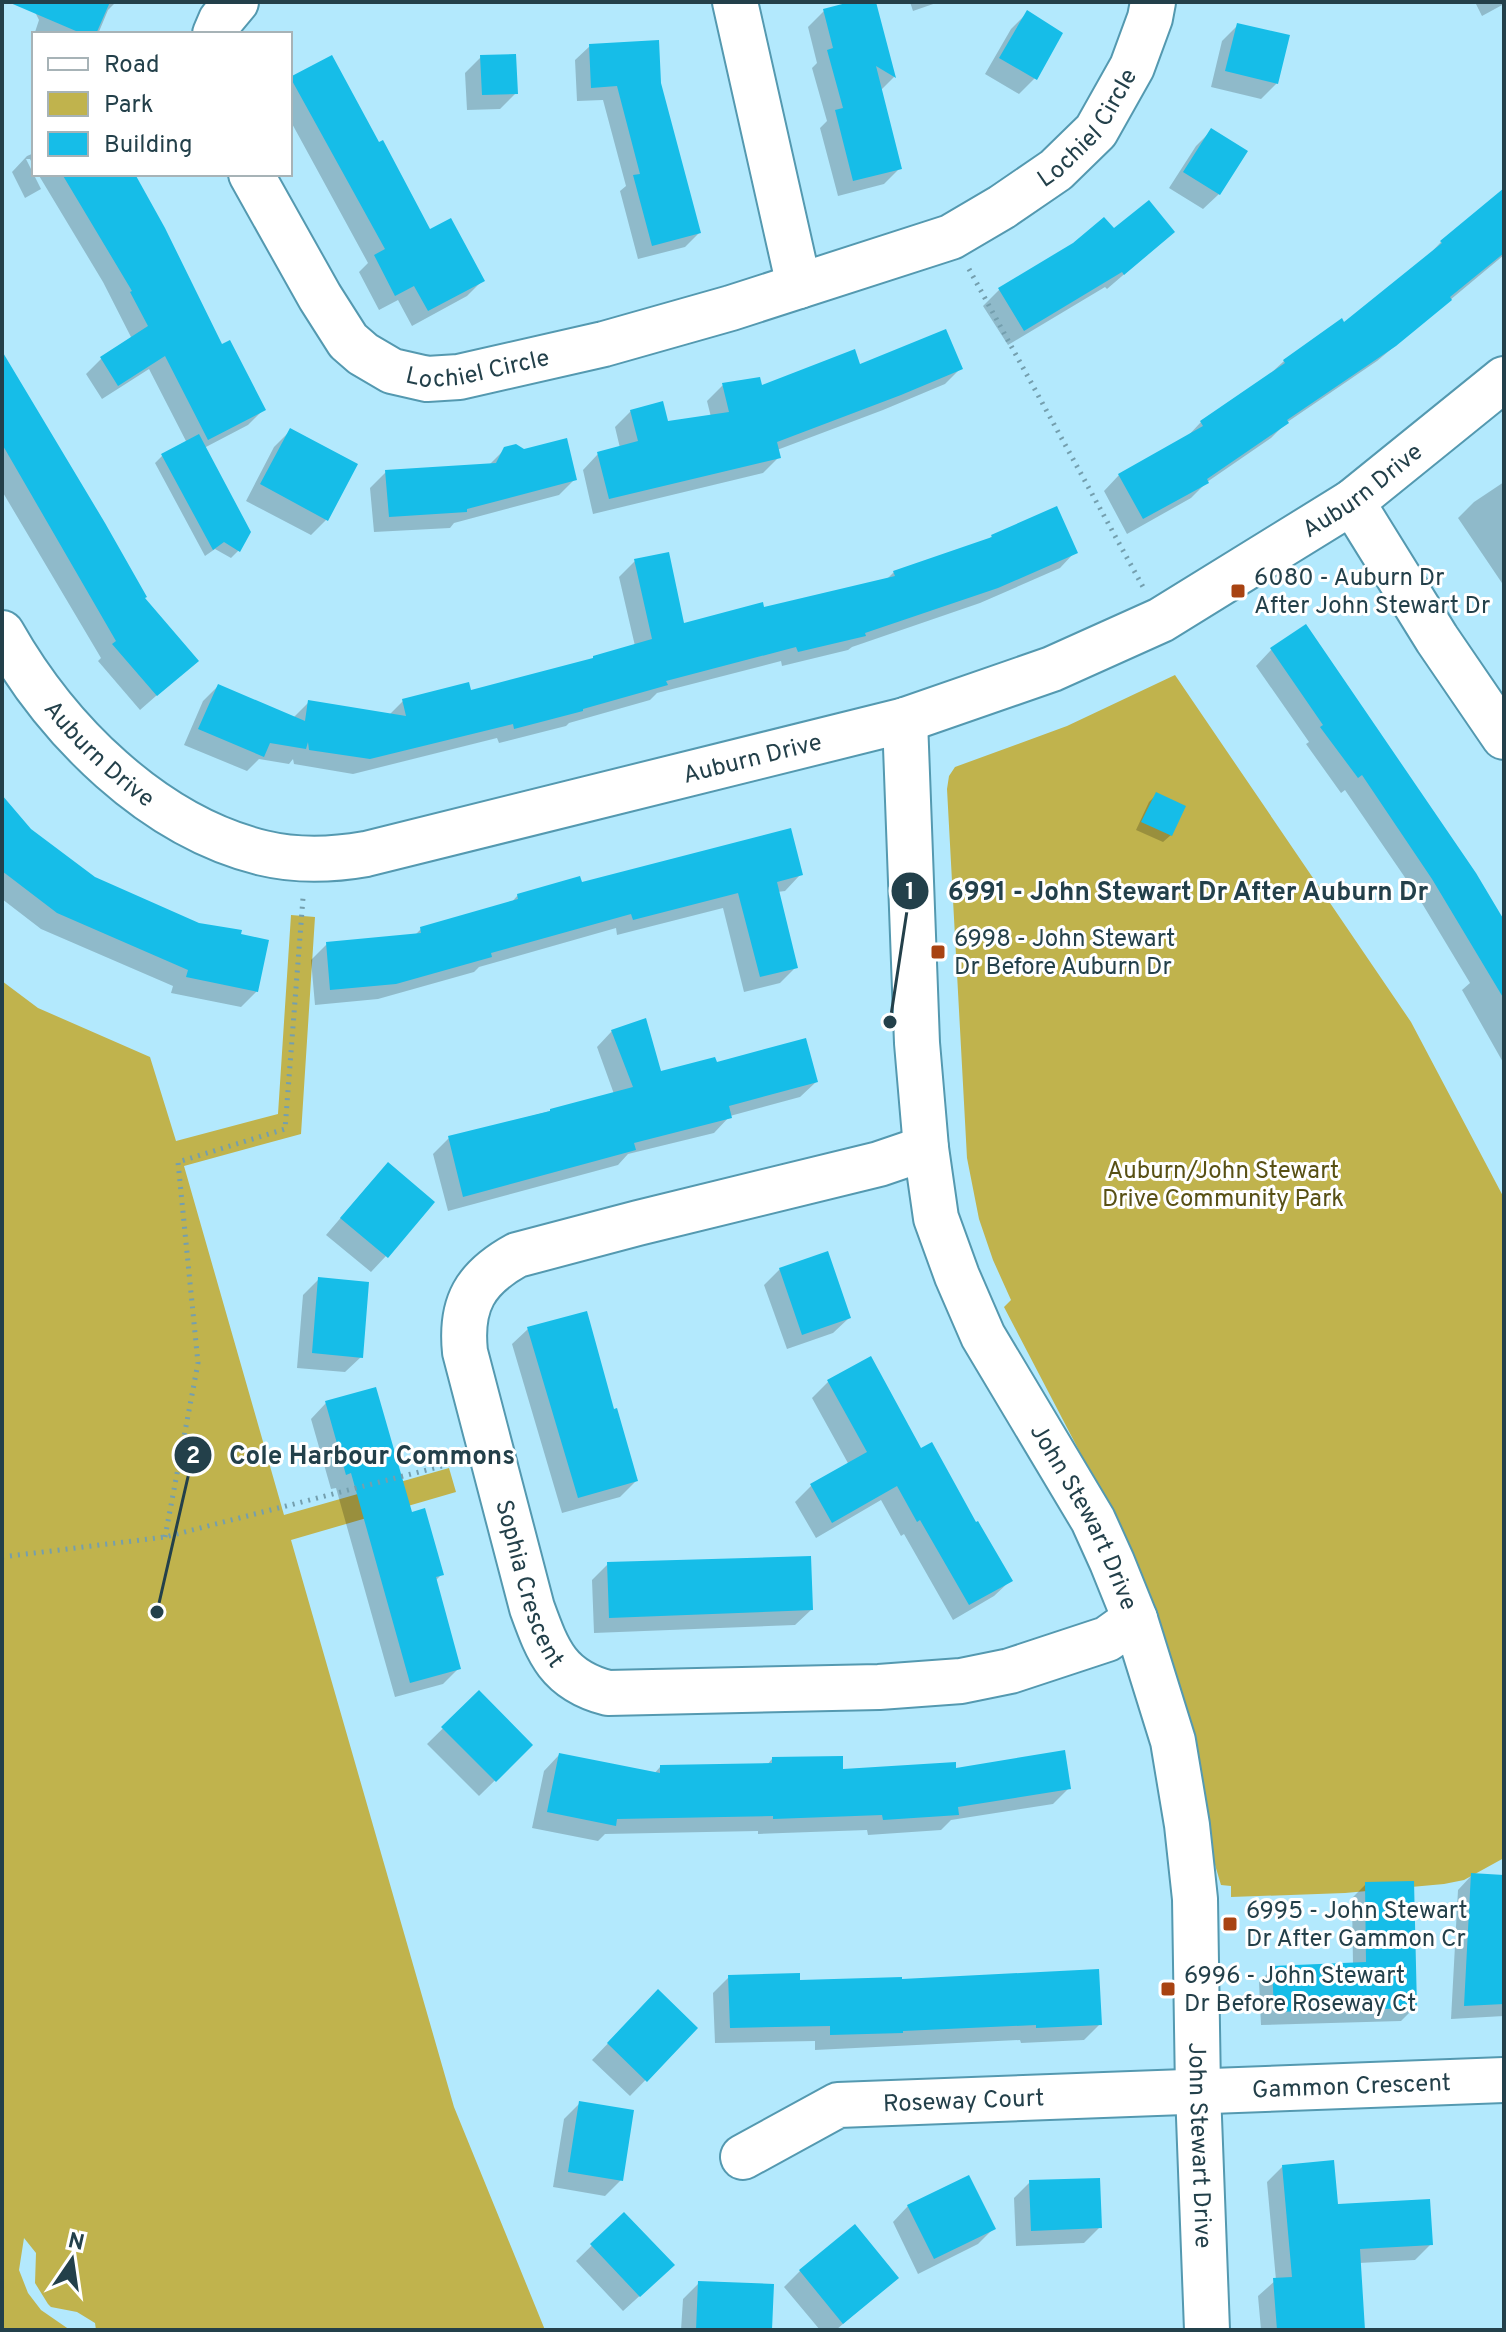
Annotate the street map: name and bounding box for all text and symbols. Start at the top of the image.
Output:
legend [32,32,292,176]
text: Road [104,51,160,81]
street label: Lochiel Circle [1032,64,1145,195]
text: Park [104,91,154,121]
text: Building [104,131,193,161]
street label: Lochiel Circle [403,344,553,397]
street label: Auburn Drive [1297,438,1430,546]
place label: 6080 - Auburn Dr After John Stewart Dr [1254,564,1490,622]
marker: 6080 - Auburn Dr After John Stewart Dr [1229,582,1247,600]
street label: Auburn Drive [36,695,159,815]
street label: Auburn Drive [680,728,825,792]
callout: 6991 - John Stewart Dr After Auburn Dr [890,866,1445,916]
text: 6991 - John Stewart Dr After Auburn Dr [948,877,1429,910]
text: 1 [905,878,915,908]
place label: 6998 - John Stewart Dr Before Auburn Dr [954,925,1175,983]
marker: 6998 - John Stewart Dr Before Auburn Dr [929,943,947,961]
park label: Auburn/John Stewart Drive Community Park [1102,1157,1344,1215]
street label: John Stewart Drive [1022,1419,1143,1615]
callout: Cole Harbour Commons [173,1430,531,1480]
text: Cole Harbour Commons [229,1441,515,1474]
text: 2 [186,1442,200,1472]
street label: Sophia Crescent [487,1497,569,1675]
place label: 6995 - John Stewart Dr After Gammon Cr [1246,1897,1468,1955]
marker: 6995 - John Stewart Dr After Gammon Cr [1221,1915,1239,1933]
place label: 6996 - John Stewart Dr Before Roseway Ct [1184,1962,1416,2020]
marker: 6996 - John Stewart Dr Before Roseway Ct [1159,1980,1177,1998]
street label: John Stewart Drive [1180,2042,1217,2249]
street label: Gammon Crescent [1252,2069,1451,2106]
street label: Roseway Court [882,2084,1045,2120]
north arrow [32,2220,112,2300]
text: N [65,2228,87,2258]

